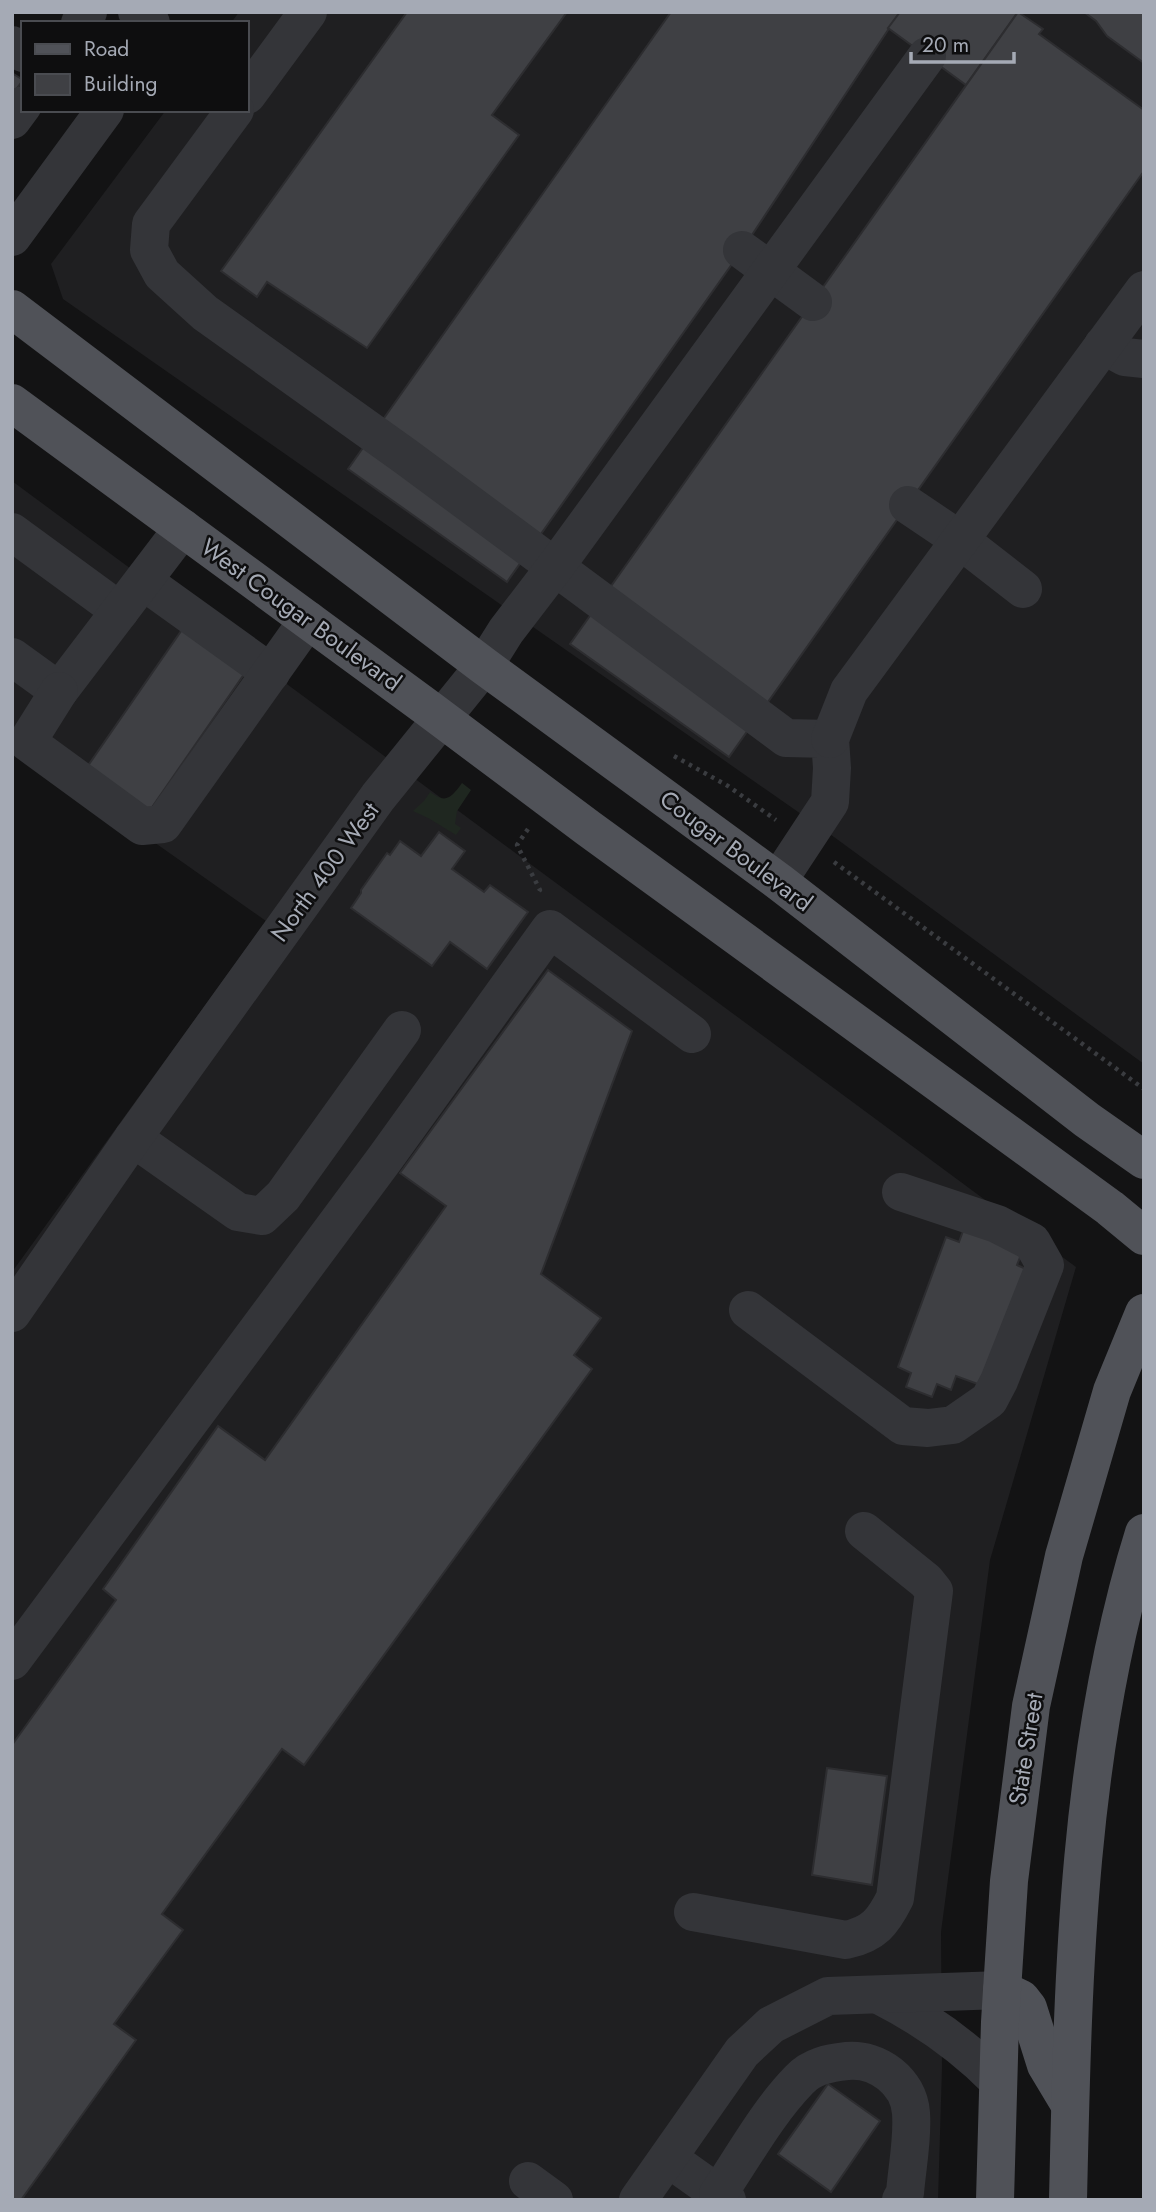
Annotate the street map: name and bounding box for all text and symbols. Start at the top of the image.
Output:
legend [21,21,248,112]
scale bar [911,21,1014,65]
text: 20 m [922,30,969,60]
text: Road [84,34,129,64]
text: Building [84,69,157,99]
street label: West Cougar Boulevard [194,530,409,699]
street label: Cougar Boulevard [653,781,820,920]
street label: North 400 West [262,794,387,949]
street label: State Street [999,1690,1052,1807]

